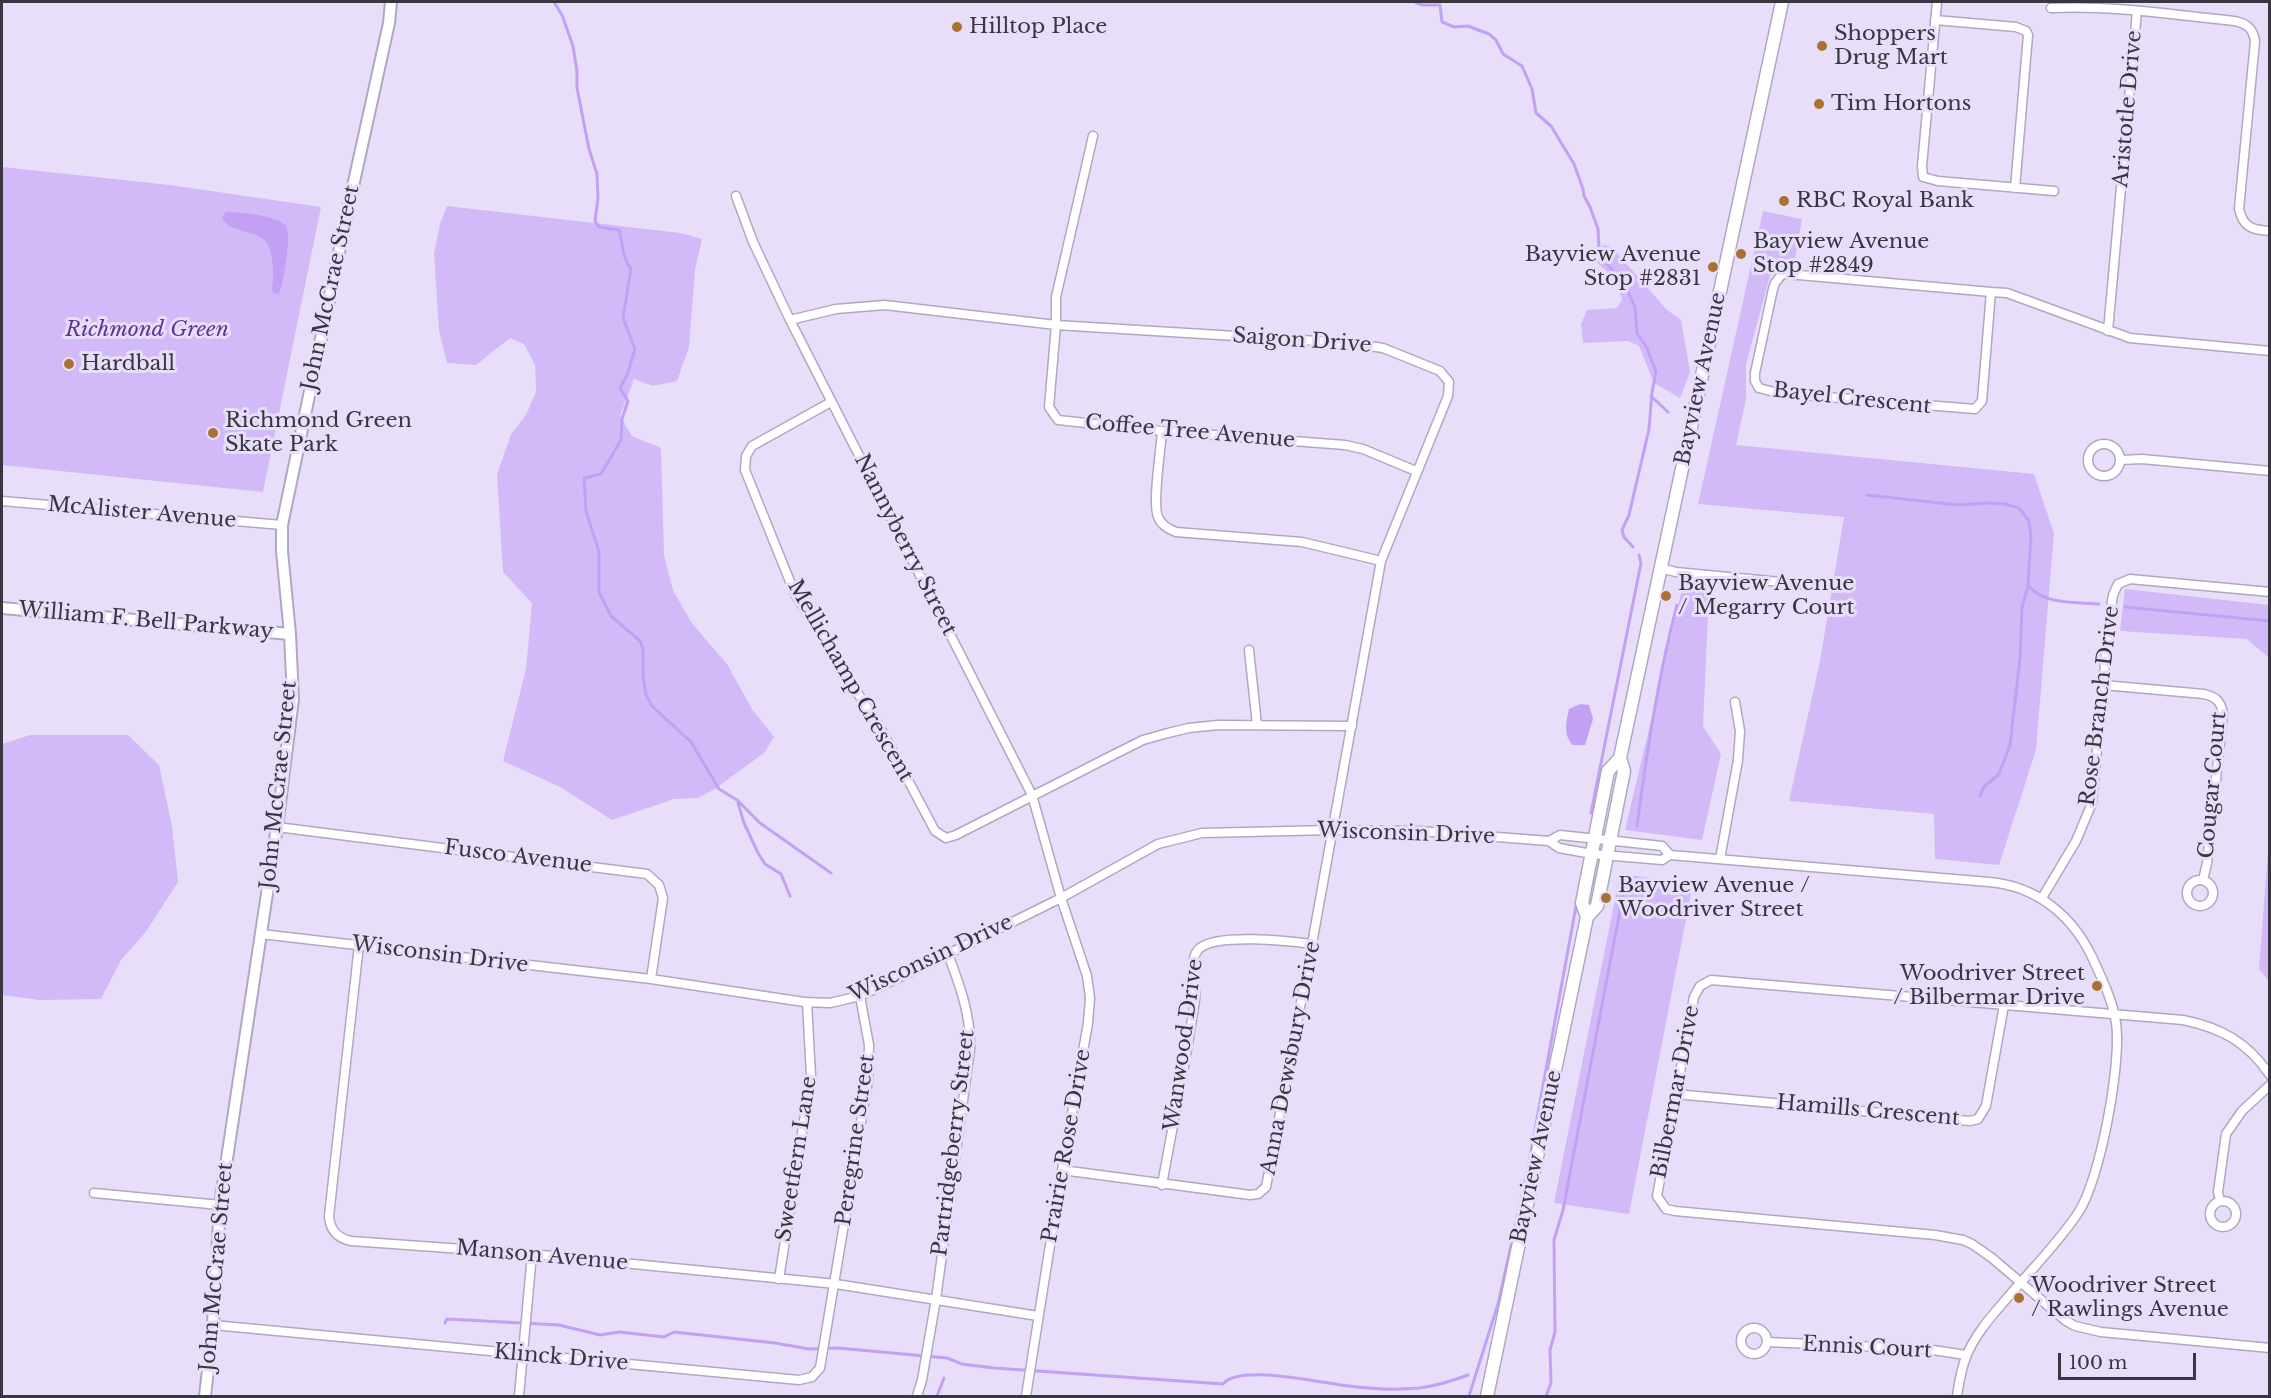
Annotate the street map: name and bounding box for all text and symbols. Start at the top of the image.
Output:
place label: Hilltop Place [969,14,1107,40]
marker: Hilltop Place [950,20,964,34]
place label: Shoppers Drug Mart [1834,21,1948,71]
street label: Aristotle Drive [2109,29,2147,189]
marker: Shoppers Drug Mart [1815,39,1829,53]
place label: Tim Hortons [1831,91,1971,117]
marker: Tim Hortons [1812,97,1826,111]
street label: John McCrae Street [297,183,365,393]
place label: RBC Royal Bank [1796,188,1974,214]
marker: RBC Royal Bank [1777,194,1791,208]
place label: Bayview Avenue Stop #2849 [1753,229,1929,279]
place label: Bayview Avenue Stop #2831 [1525,242,1701,292]
marker: Bayview Avenue Stop #2849 [1734,247,1748,261]
marker: Bayview Avenue Stop #2831 [1706,260,1720,274]
street label: Bayview Avenue [1670,290,1732,468]
park label: Richmond Green [65,317,229,343]
street label: Saigon Drive [1232,324,1372,358]
place label: Hardball [81,351,175,377]
marker: Hardball [62,357,76,371]
street label: Bayel Crescent [1772,378,1932,420]
place label: Richmond Green Skate Park [225,408,412,458]
street label: Coffee Tree Avenue [1084,410,1296,454]
marker: Richmond Green Skate Park [206,426,220,440]
street label: Nannyberry Street [848,450,962,640]
street label: McAlister Avenue [47,492,237,534]
place label: Bayview Avenue / Megarry Court [1678,571,1854,621]
street label: Mellichamp Crescent [782,575,918,787]
marker: Bayview Avenue / Megarry Court [1659,589,1673,603]
street label: William F. Bell Parkway [17,597,275,645]
street label: Rose Branch Drive [2075,604,2125,808]
street label: John McCrae Street [256,679,302,891]
street label: Cougar Court [2194,710,2232,860]
street label: Wisconsin Drive [1317,818,1495,850]
street label: Fusco Avenue [443,835,593,879]
place label: Bayview Avenue / Woodriver Street [1618,873,1810,923]
marker: Bayview Avenue / Woodriver Street [1599,891,1613,905]
street label: Wisconsin Drive [845,910,1017,1008]
street label: Wisconsin Drive [350,932,530,978]
street label: Anna Dewsbury Drive [1256,939,1326,1177]
street label: Wanwood Drive [1159,957,1209,1133]
place label: Woodriver Street / Bilbermar Drive [1893,961,2085,1011]
marker: Woodriver Street / Bilbermar Drive [2090,979,2104,993]
street label: Bilbermar Drive [1647,1003,1705,1181]
street label: Partridgeberry Street [928,1028,980,1258]
street label: Prairie Rose Drive [1038,1047,1096,1245]
street label: Peregrine Street [831,1053,881,1227]
street label: Bayview Avenue [1506,1068,1568,1246]
street label: Sweetfern Lane [771,1075,823,1243]
street label: Hamills Crescent [1775,1090,1961,1132]
street label: John McCrae Street [195,1161,239,1373]
street label: Manson Avenue [455,1236,629,1276]
place label: Woodriver Street / Rawlings Avenue [2031,1273,2229,1323]
marker: Woodriver Street / Rawlings Avenue [2012,1291,2026,1305]
street label: Ennis Court [1802,1332,1932,1364]
street label: Klinck Drive [493,1340,629,1376]
scale bar [2061,1341,2199,1379]
text: 100 m [2069,1352,2127,1374]

